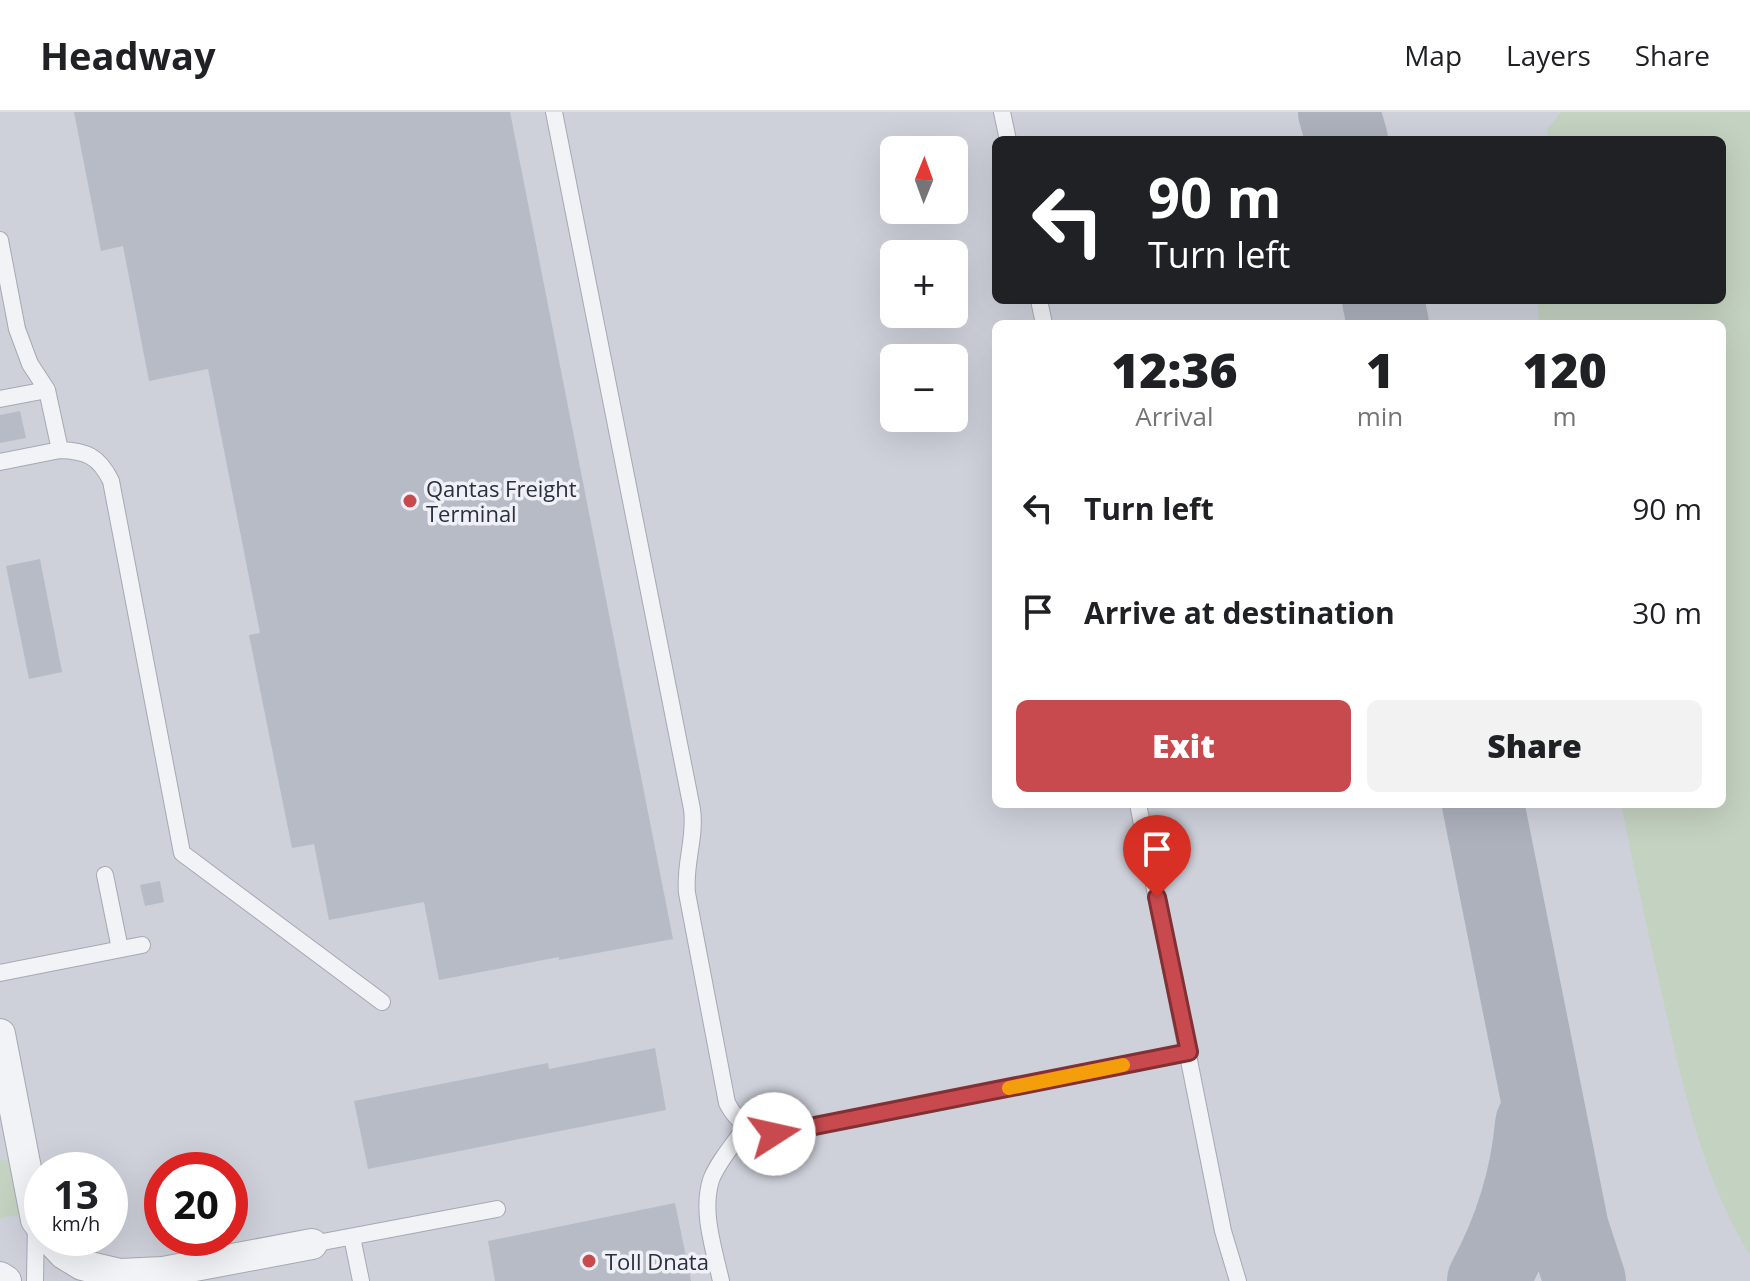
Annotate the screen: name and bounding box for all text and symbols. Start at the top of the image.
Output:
text: Headway [40,29,216,81]
text: Map [1404,36,1462,74]
text: Layers [1506,36,1591,74]
text: Share [1635,36,1710,74]
north arrow [880,136,968,224]
map controls [880,136,968,432]
text: 90 m [1148,158,1282,234]
icon: left [1016,168,1120,272]
text: Turn left [1148,230,1290,279]
button: + [880,240,968,328]
text: 12:36 [1111,337,1238,402]
text: 1 [1366,337,1394,402]
text: 120 [1522,337,1607,402]
button: − [880,344,968,432]
text: Arrival [1135,398,1213,434]
text: min [1357,398,1403,434]
text: m [1553,398,1577,434]
place label: Qantas Freight Terminal [426,473,577,528]
icon: left [1016,486,1060,530]
text: Turn left [1084,488,1214,529]
text: 90 m [1632,488,1702,529]
marker: Qantas Freight Terminal [401,492,419,510]
icon: arrive [1016,590,1060,634]
text: Arrive at destination [1084,592,1395,633]
text: 30 m [1632,592,1702,633]
button: Exit [1016,700,1351,792]
button: Share [1367,700,1702,792]
pin [1123,815,1191,897]
icon: arrive [1135,827,1179,871]
position arrow [732,1092,816,1176]
speed limit sign: 20 [144,1152,248,1256]
text: 13 [53,1166,99,1221]
text: km/h [52,1210,100,1237]
place label: Toll Dnata [605,1246,709,1276]
marker: Toll Dnata [580,1252,598,1270]

